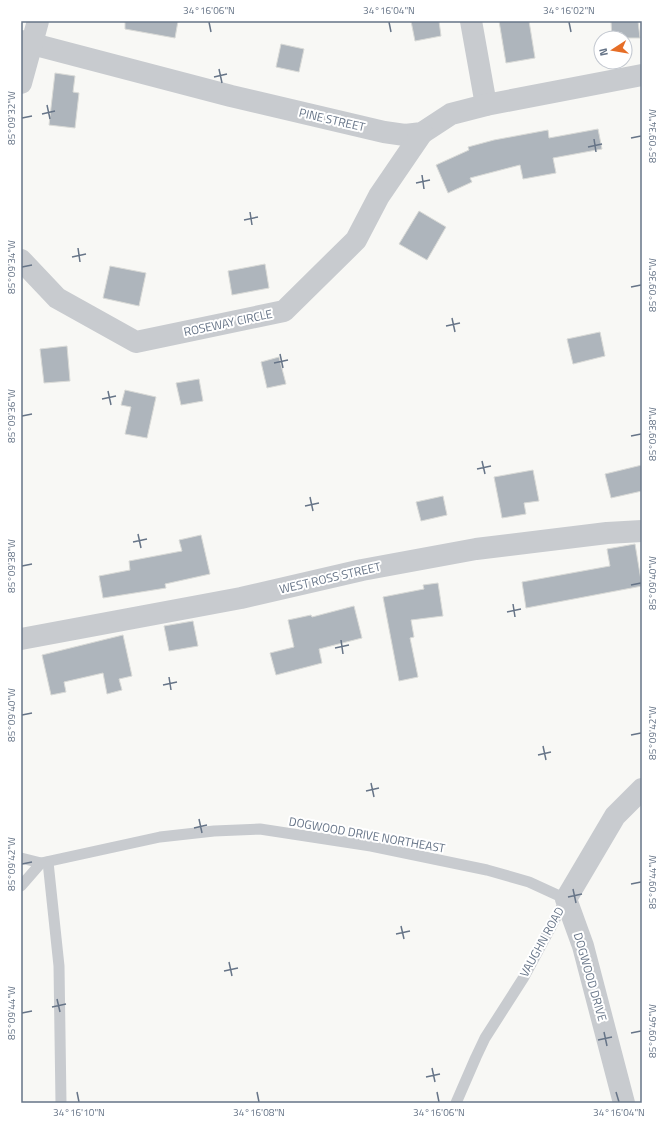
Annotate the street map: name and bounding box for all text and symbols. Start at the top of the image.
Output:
text: 34°16'06"N [183,3,235,18]
text: 34°16'04"N [363,3,415,18]
text: 34°16'02"N [543,3,595,18]
north arrow [593,30,633,70]
text: N [595,47,612,57]
text: 85°09'32"W [4,91,19,145]
street label: PINE STREET [297,103,368,136]
text: 85°09'34"W [645,109,660,163]
text: 85°09'34"W [4,240,19,294]
text: 85°09'36"W [645,258,660,312]
street label: ROSEWAY CIRCLE [182,304,274,341]
text: 85°09'36"W [4,389,19,443]
text: 85°09'38"W [645,407,660,461]
text: 85°09'38"W [4,539,19,593]
street label: WEST ROSS STREET [277,556,383,598]
text: 85°09'40"W [645,556,660,610]
text: 85°09'40"W [4,688,19,742]
text: 85°09'42"W [645,706,660,760]
street label: DOGWOOD DRIVE NORTHEAST [287,811,447,858]
text: 85°09'42"W [4,837,19,891]
text: 85°09'44"W [645,855,660,909]
street label: VAUGHN ROAD [514,903,569,980]
street label: DOGWOOD DRIVE [569,930,612,1024]
text: 85°09'44"W [4,986,19,1040]
text: 85°09'46"W [645,1004,660,1058]
text: 34°16'10"N [53,1105,105,1120]
text: 34°16'08"N [233,1105,285,1120]
text: 34°16'06"N [413,1105,465,1120]
text: 34°16'04"N [593,1105,645,1120]

